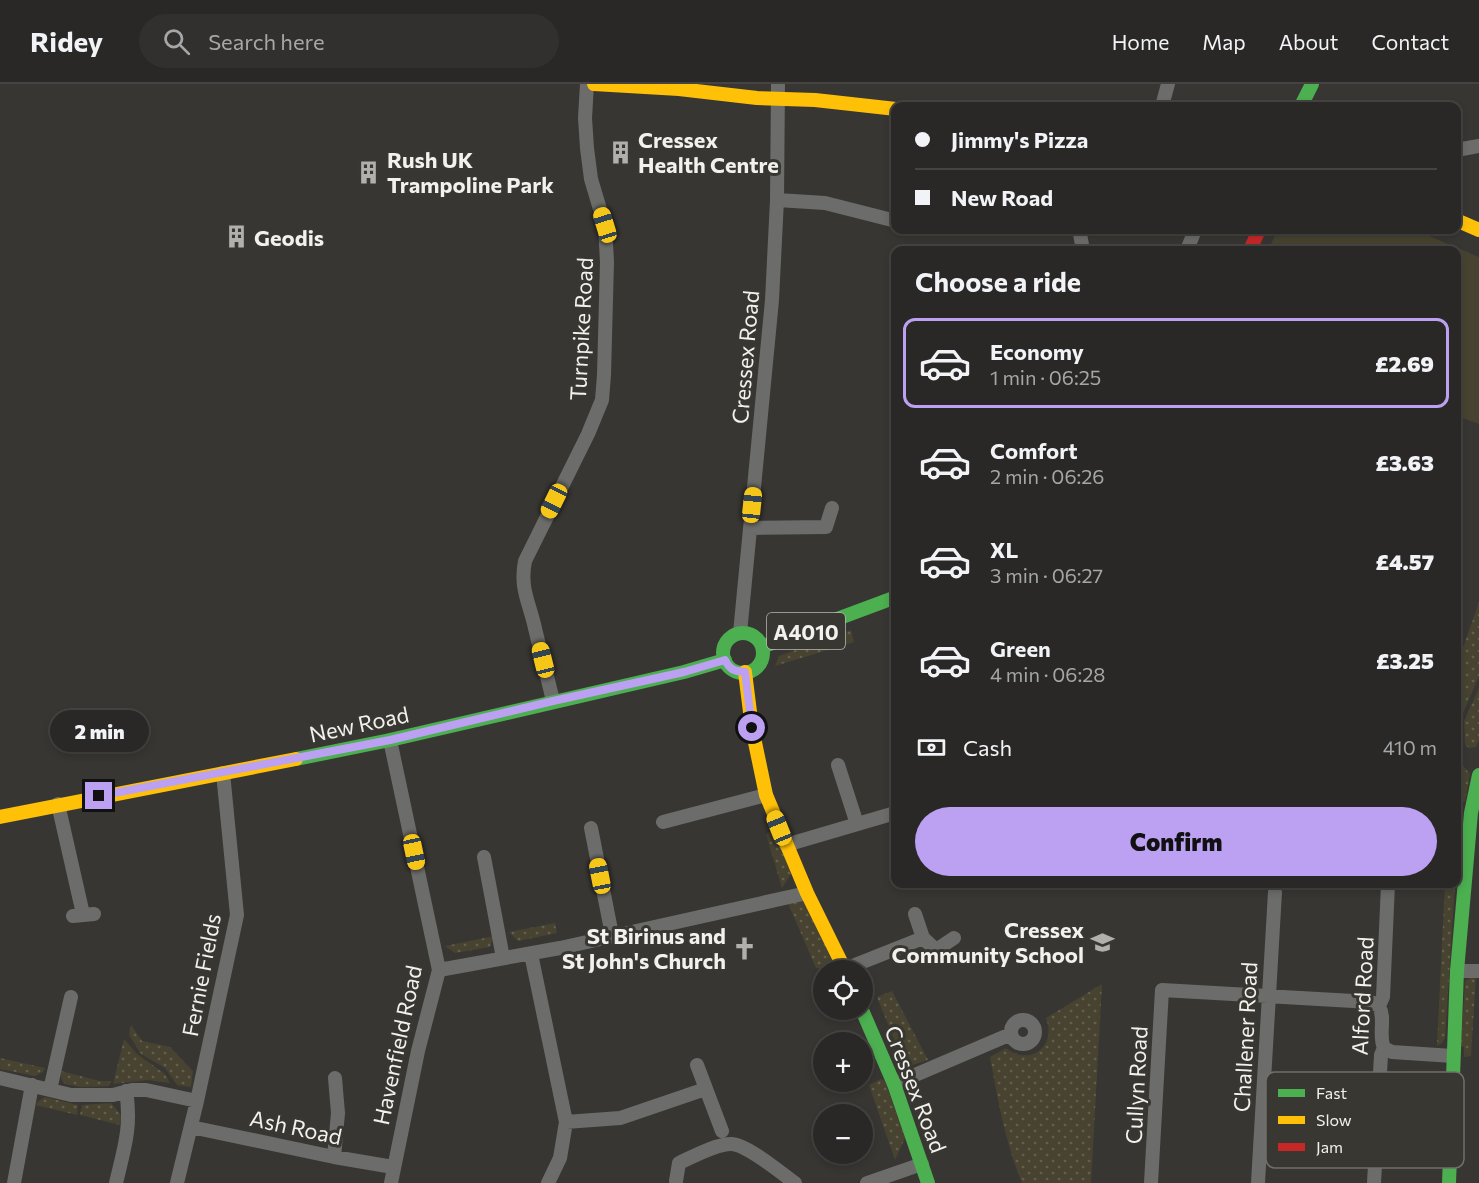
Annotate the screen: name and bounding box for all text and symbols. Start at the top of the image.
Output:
search box [139,14,559,68]
text: Ridey [30,24,103,58]
icon: search [160,25,193,58]
text: Search here [208,28,325,55]
text: Home [1112,29,1169,54]
text: Map [1202,29,1246,54]
text: About [1279,29,1338,54]
text: Contact [1371,29,1449,54]
place label: Cressex Health Centre [638,126,779,178]
text: Jimmy's Pizza [951,126,1088,153]
building icon: Cressex Health Centre [607,139,633,165]
place label: Rush UK Trampoline Park [387,146,554,198]
building icon: Rush UK Trampoline Park [356,159,382,185]
text: New Road [951,184,1053,211]
car [591,205,619,245]
building icon: Geodis [223,224,249,250]
place label: Geodis [254,224,324,251]
street label: Turnpike Road [564,257,598,401]
text: Choose a ride [915,265,1081,298]
street label: Cressex Road [726,289,764,425]
icon: car [918,336,972,390]
text: Economy [990,338,1084,365]
text: £2.69 [1375,350,1434,377]
text: 1 min · 06:25 [990,365,1101,389]
icon: car [918,435,972,489]
text: Comfort [990,437,1078,464]
text: £3.63 [1375,449,1434,476]
text: 2 min · 06:26 [990,464,1104,488]
car [538,481,570,521]
car [741,486,763,524]
icon: car [918,534,972,588]
text: XL [990,536,1018,563]
text: £4.57 [1375,548,1434,575]
text: 3 min · 06:27 [990,563,1103,587]
road number: A4010 [767,613,845,649]
icon: car [918,633,972,687]
text: Green [990,635,1051,662]
car [530,640,556,680]
text: £3.25 [1376,647,1434,674]
text: 4 min · 06:28 [990,662,1105,686]
street label: New Road [307,700,411,748]
callout: 2 min [50,709,148,751]
route start [738,714,765,741]
text: 2 min [74,719,125,743]
icon: cash [915,731,948,764]
text: Cash [963,734,1012,761]
text: 410 m [1383,735,1437,759]
route end [85,782,112,809]
button: Confirm [915,807,1437,876]
car [764,808,794,848]
car [401,833,427,871]
car [588,857,612,895]
street label: Fernie Fields [176,911,226,1039]
place label: Cressex Community School [892,916,1085,968]
place label: St Birinus and St John's Church [562,922,726,974]
school or university icon: Cressex Community School [1089,929,1115,955]
church icon: St Birinus and St John's Church [731,935,757,961]
street label: Alford Road [1345,936,1379,1056]
map controls [813,960,873,1164]
button: locate [813,960,873,1020]
street label: Challener Road [1228,961,1262,1113]
street label: Havenfield Road [367,963,427,1127]
street label: Cressex Road [879,1022,953,1156]
street label: Cullyn Road [1119,1025,1153,1145]
button: + [813,1032,873,1092]
legend [1266,1072,1464,1168]
text: Fast [1316,1083,1347,1102]
street label: Ash Road [248,1104,344,1150]
button: − [813,1104,873,1164]
text: Slow [1316,1110,1352,1129]
text: Jam [1316,1137,1343,1156]

